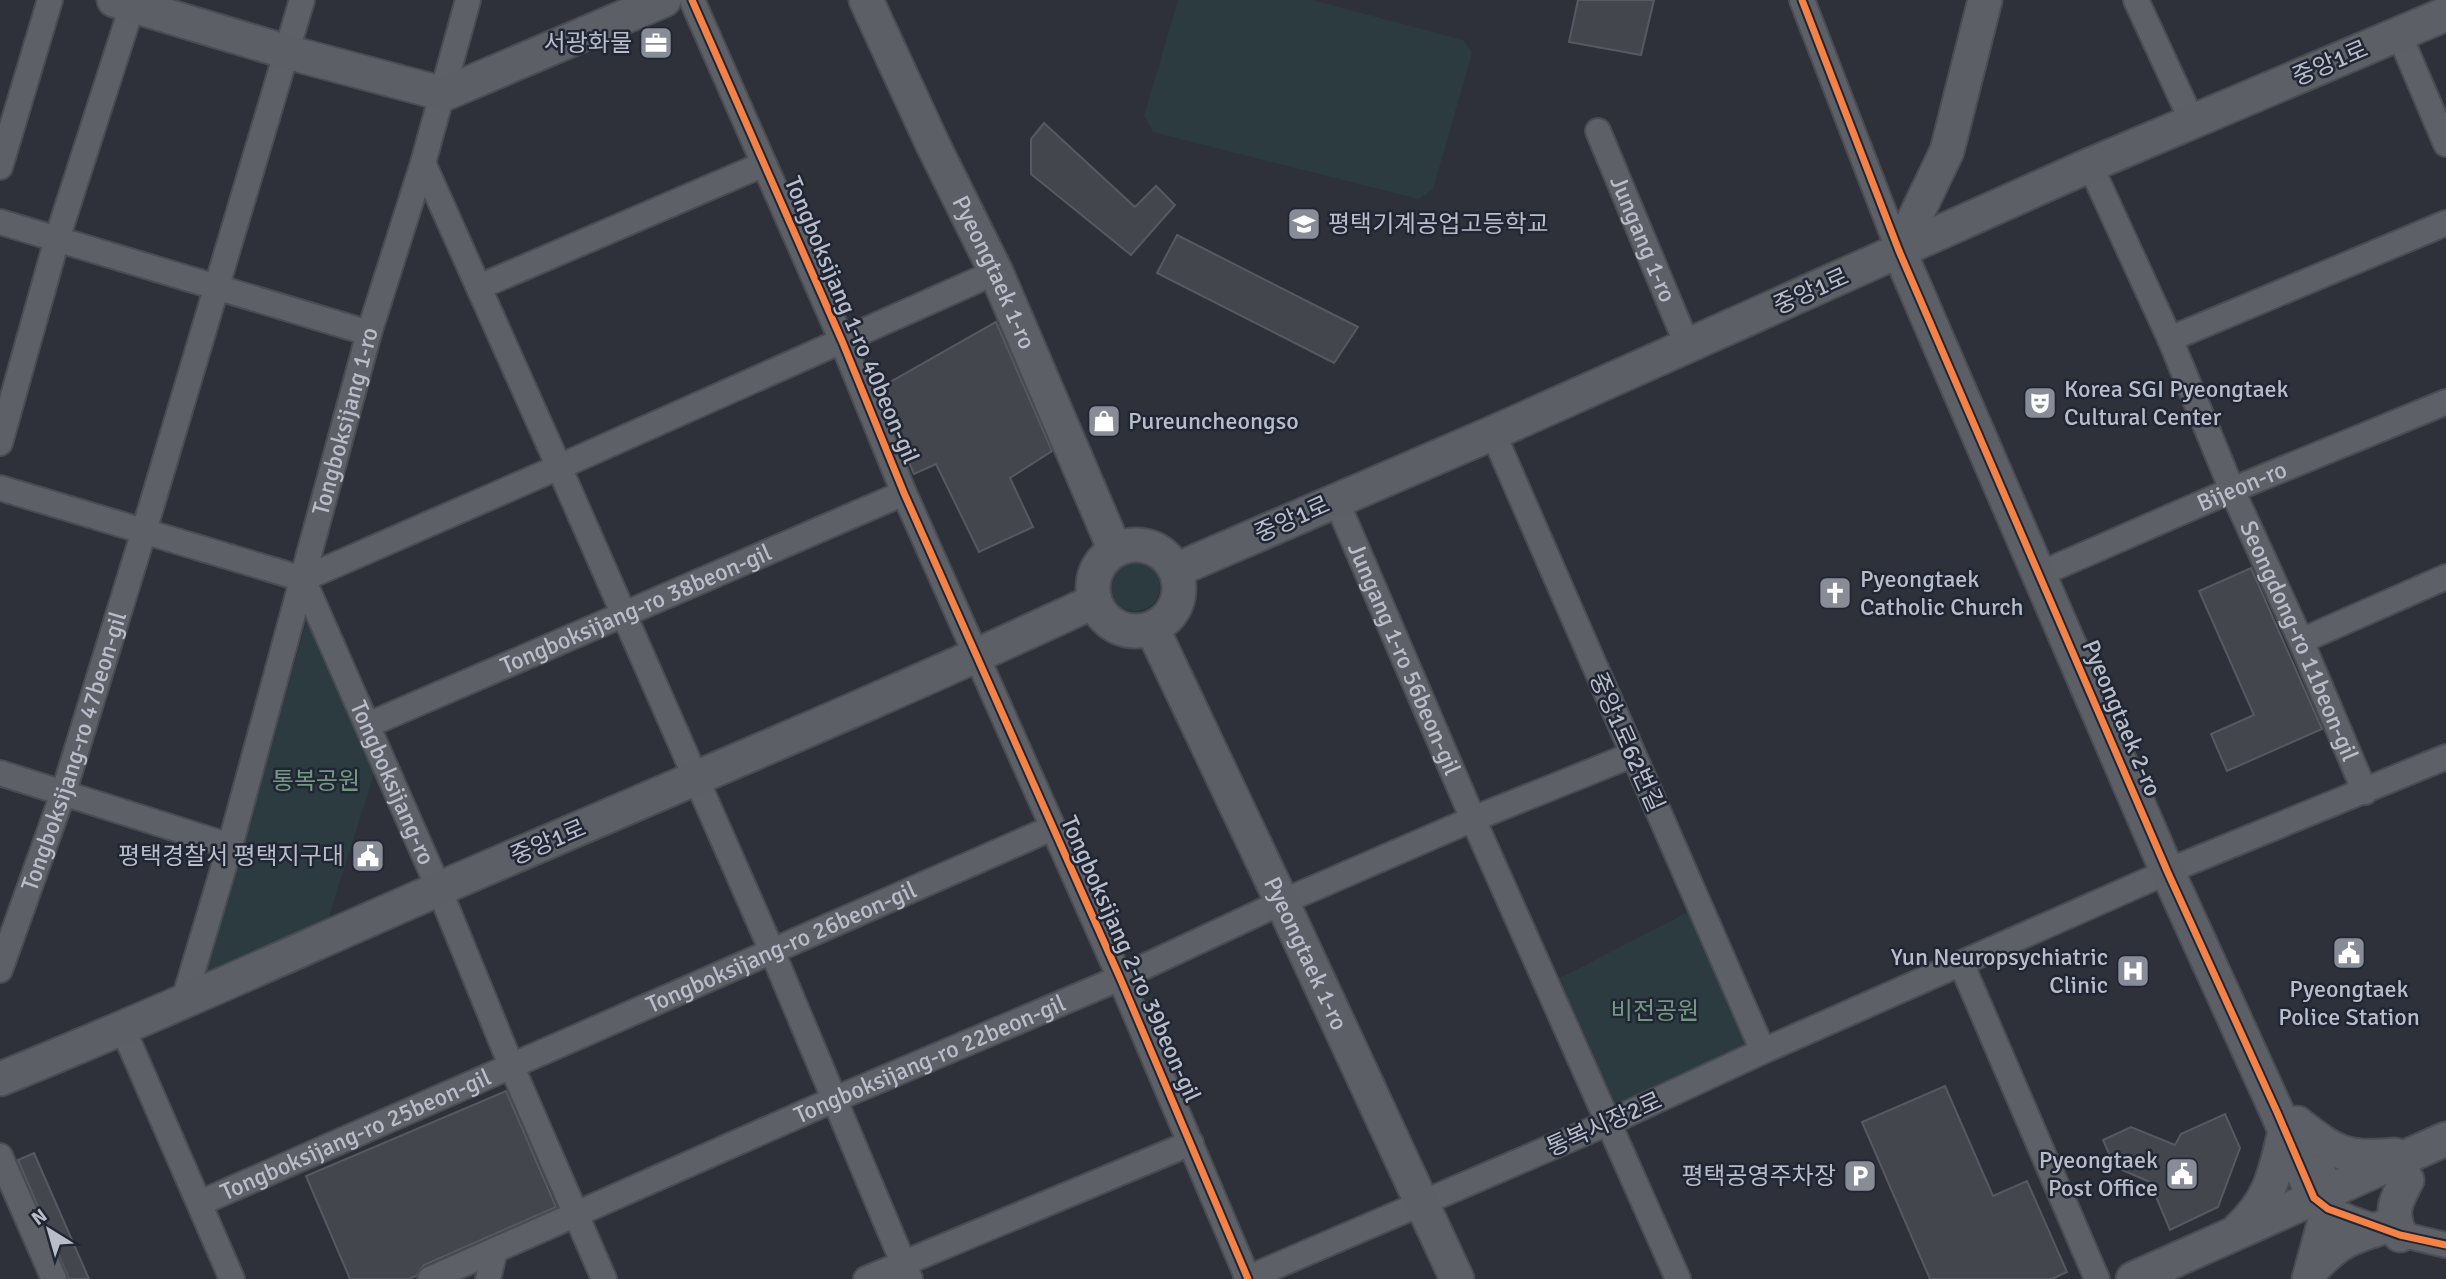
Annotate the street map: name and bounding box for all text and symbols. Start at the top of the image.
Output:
office icon: 서광화물 [637,24,675,62]
place label: 서광화물 [544,28,632,58]
street label: 중앙1로 [2288,34,2372,92]
street label: Jungang 1-ro [1603,171,1683,307]
street label: Tongboksijang 1-ro 40beon-gil [778,172,926,468]
street label: Pyeongtaek 1-ro [945,191,1042,354]
school or university icon: 평택기계공업고등학교 [1285,205,1323,243]
place label: 평택기계공업고등학교 [1328,209,1549,239]
street label: 중앙1로 [1769,261,1853,321]
street label: Tongboksijang 1-ro [305,324,385,519]
place label: Korea SGI Pyeongtaek Cultural Center [2064,374,2289,432]
theatre icon: Korea SGI Pyeongtaek Cultural Center [2021,384,2059,422]
shop icon: Pureuncheongso [1085,402,1123,440]
place label: Pureuncheongso [1128,406,1299,436]
street label: Bijeon-ro [2192,454,2291,519]
street label: 중앙1로 [1250,489,1334,549]
street label: Seongdong-ro 11beon-gil [2233,516,2365,766]
street label: Tongboksijang-ro 38beon-gil [496,537,776,681]
street label: Jungang 1-ro 56beon-gil [1341,538,1467,780]
place label: Pyeongtaek Catholic Church [1860,564,2024,622]
church icon: Pyeongtaek Catholic Church [1816,574,1854,612]
street label: Tongboksijang-ro 47beon-gil [14,608,133,895]
street label: Pyeongtaek 2-ro [2076,635,2168,801]
street label: 중앙1로62번길 [1583,668,1671,816]
street label: Tongboksijang-ro [343,696,442,870]
park label: 통복공원 [272,766,360,796]
street label: Tongboksijang 2-ro 39beon-gil [1054,811,1208,1107]
street label: 중앙1로 [506,813,590,871]
public building icon: 평택경찰서 평택지구대 [349,837,387,875]
place label: 평택경찰서 평택지구대 [118,841,344,871]
street label: Pyeongtaek 1-ro [1257,872,1354,1035]
street label: Tongboksijang-ro 26beon-gil [641,875,921,1020]
public building icon: Pyeongtaek Police Station [2330,934,2368,972]
place label: Yun Neuropsychiatric Clinic [1891,942,2108,1000]
hospital icon: Yun Neuropsychiatric Clinic [2114,952,2152,990]
place label: Pyeongtaek Police Station [2278,974,2420,1032]
street label: Tongboksijang-ro 22beon-gil [789,988,1070,1130]
park label: 비전공원 [1611,996,1699,1026]
street label: Tongboksijang-ro 25beon-gil [216,1062,495,1207]
street label: 통복시장2로 [1542,1085,1666,1163]
place label: Pyeongtaek Post Office [2039,1145,2158,1203]
public building icon: Pyeongtaek Post Office [2163,1155,2201,1193]
parking icon: 평택공영주차장 [1841,1157,1879,1195]
place label: 평택공영주차장 [1681,1161,1836,1191]
north arrow [14,1195,84,1265]
text: N [27,1204,52,1231]

